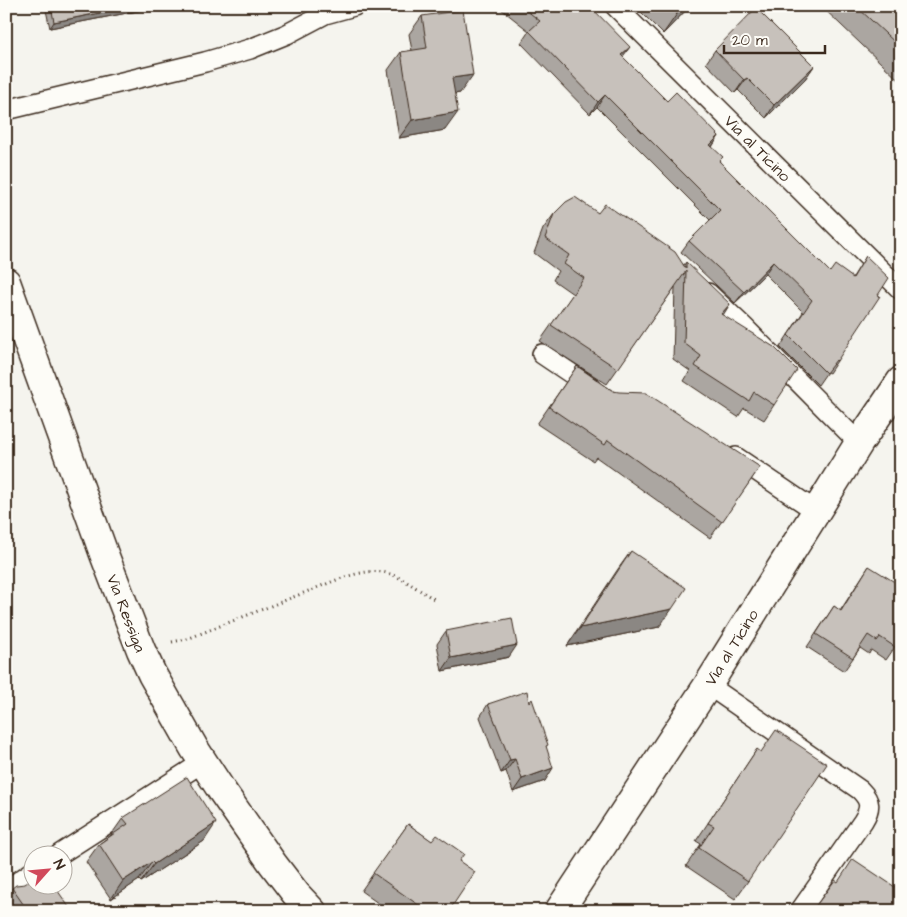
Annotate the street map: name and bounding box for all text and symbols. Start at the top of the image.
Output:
scale bar [724,22,826,54]
text: 20 m [732,30,768,51]
street label: Via al Ticino [719,111,795,187]
street label: Via Ressiga [100,571,151,656]
street label: Via al Ticino [700,605,764,690]
north arrow [22,844,72,894]
text: N [48,856,70,873]

